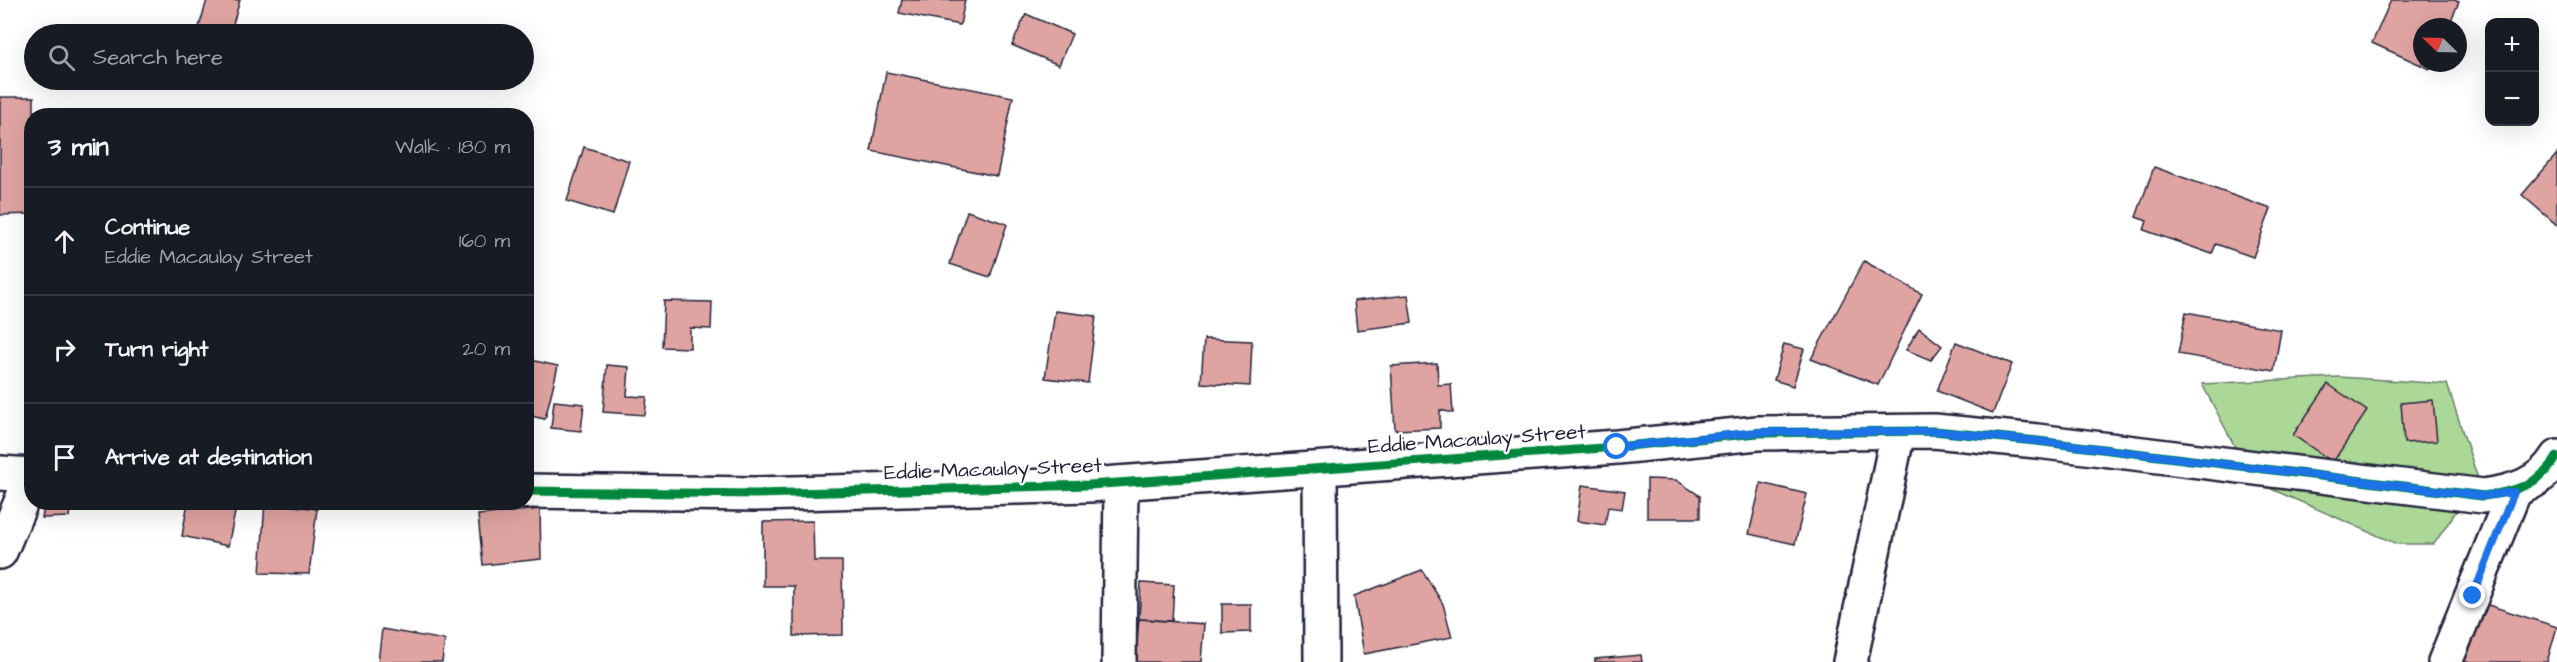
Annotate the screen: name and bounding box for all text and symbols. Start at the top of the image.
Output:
north arrow [2413,18,2467,72]
map controls [2485,18,2539,126]
button: + [2485,18,2539,72]
search box [24,24,534,90]
icon: search [45,41,78,74]
text: Search here [93,42,223,73]
button: − [2485,72,2539,126]
text: 3 min [48,129,109,165]
text: Walk · 180 m [395,133,510,161]
text: Continue [105,212,190,243]
icon: ahead [48,225,81,258]
text: 160 m [459,227,510,255]
text: Eddie Macaulay Street [105,243,313,271]
icon: right [48,333,81,366]
text: Turn right [105,334,208,365]
text: 20 m [462,335,510,363]
street label: Eddie Macaulay Street [1367,417,1588,463]
route start [1603,433,1629,459]
icon: arrive [48,441,81,474]
text: Arrive at destination [105,442,312,473]
street label: Eddie Macaulay Street [883,451,1103,489]
route end [2459,582,2485,608]

